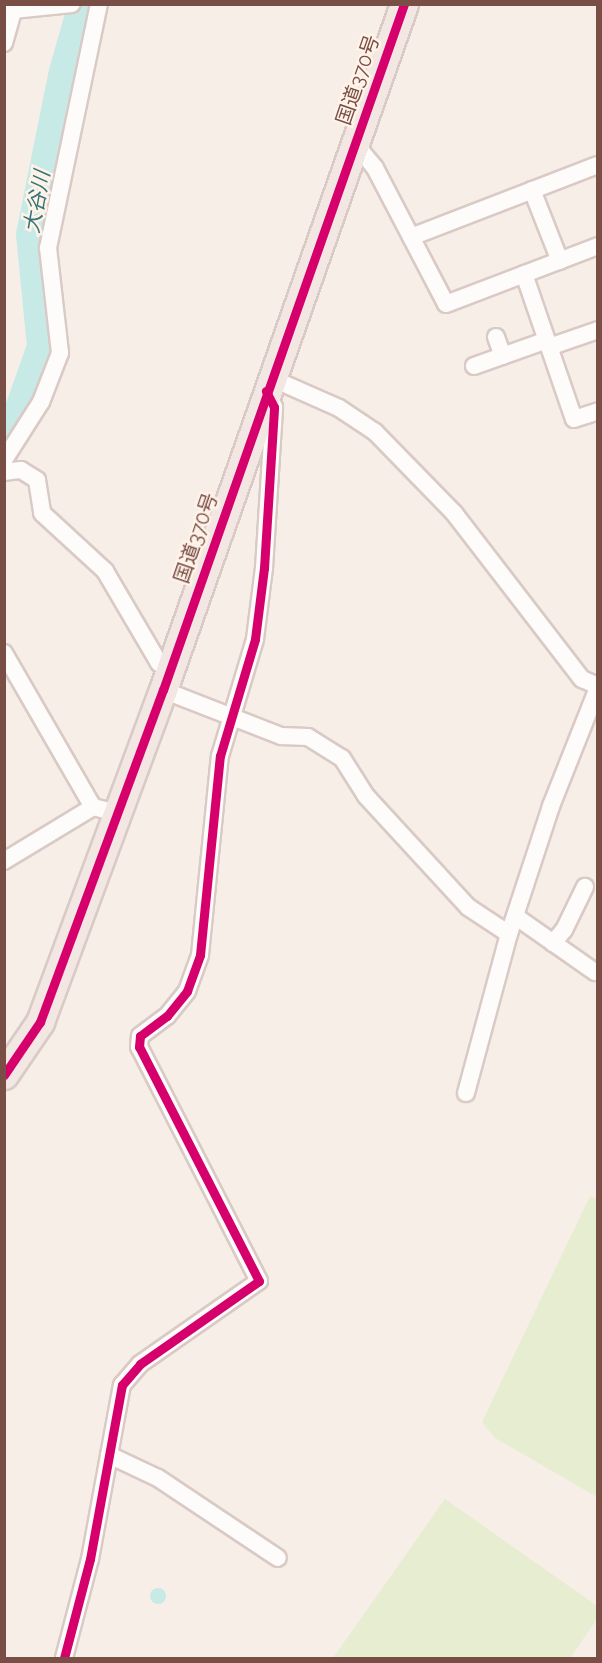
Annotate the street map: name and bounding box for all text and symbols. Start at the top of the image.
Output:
street label: 国道370号 [331,32,385,128]
water label: 大谷川 [19,169,55,235]
street label: 国道370号 [169,490,223,586]

